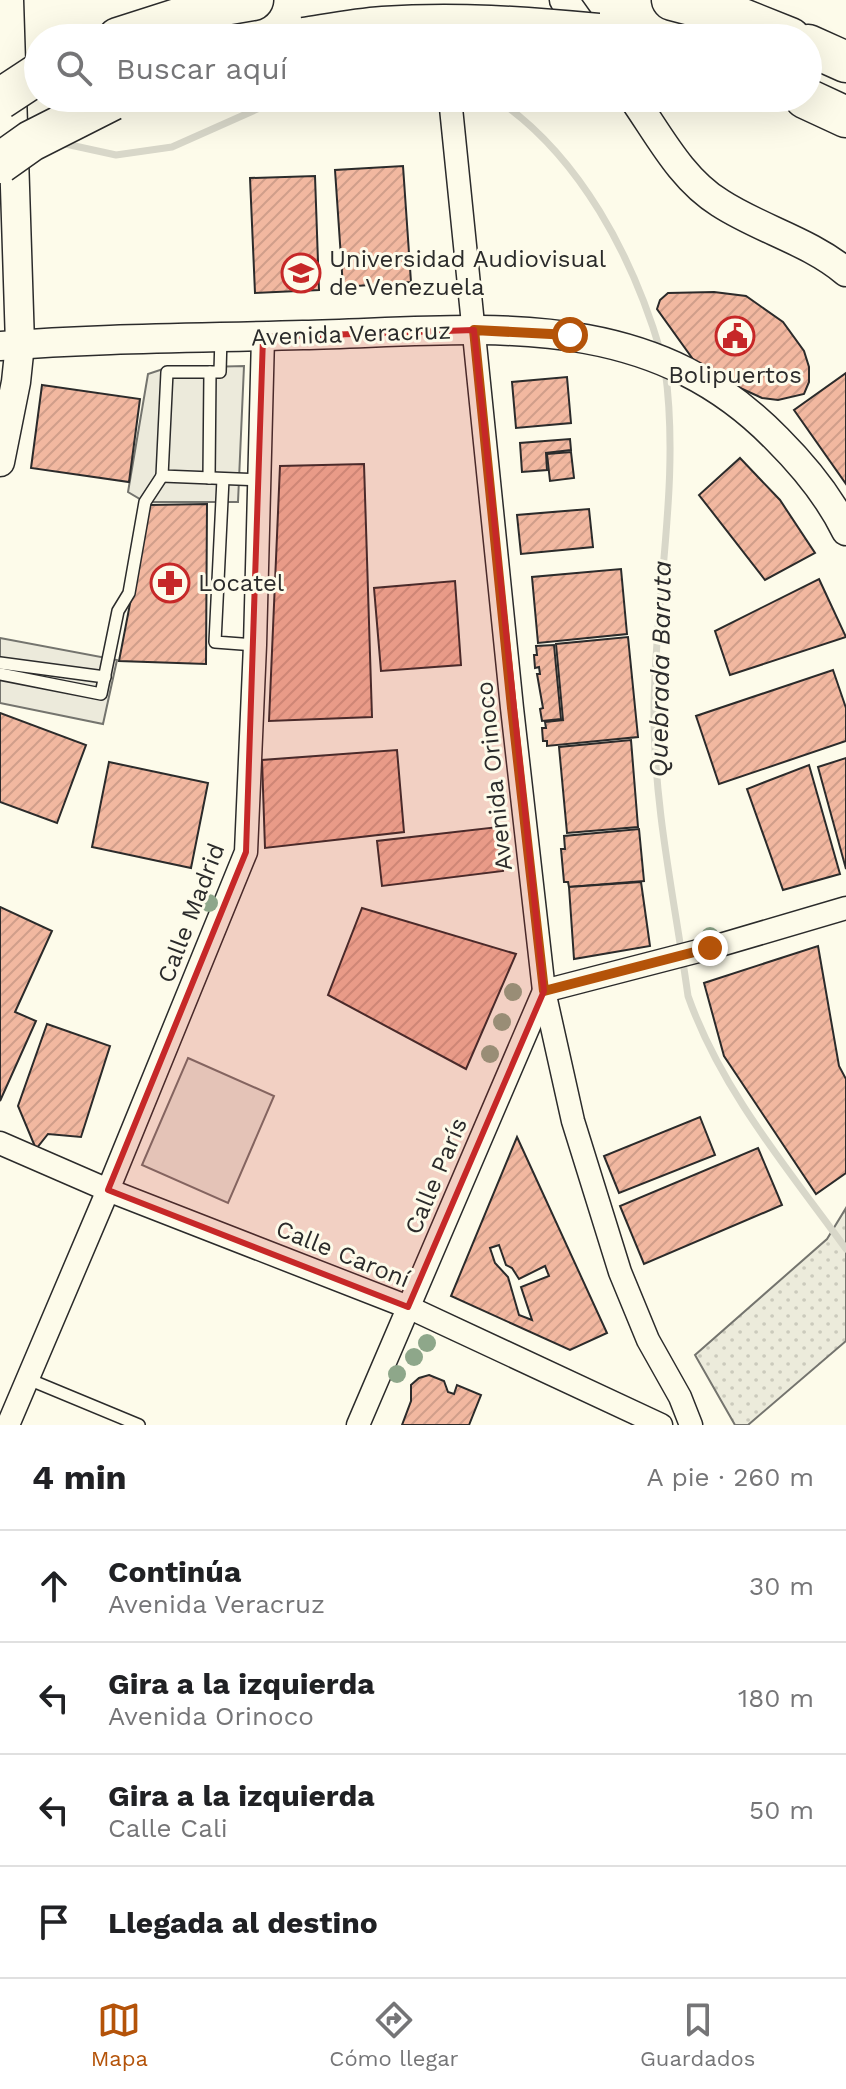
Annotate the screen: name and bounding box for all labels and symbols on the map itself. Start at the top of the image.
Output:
place label: Universidad Audiovisual de Venezuela [329,245,607,301]
school or university icon: Universidad Audiovisual de Venezuela [280,252,322,294]
public building icon: Bolipuertos [714,315,756,357]
street label: Avenida Veracruz [250,317,452,351]
route start [552,317,588,353]
place label: Bolipuertos [668,361,802,389]
water label: Quebrada Baruta [643,560,677,778]
pharmacy icon: Locatel [149,562,191,604]
place label: Locatel [198,569,285,597]
street label: Avenida Orinoco [470,680,518,872]
street label: Calle Madrid [152,839,230,987]
route end [692,930,728,966]
street label: Calle París [399,1114,473,1238]
street label: Calle Caroní [272,1214,414,1294]

